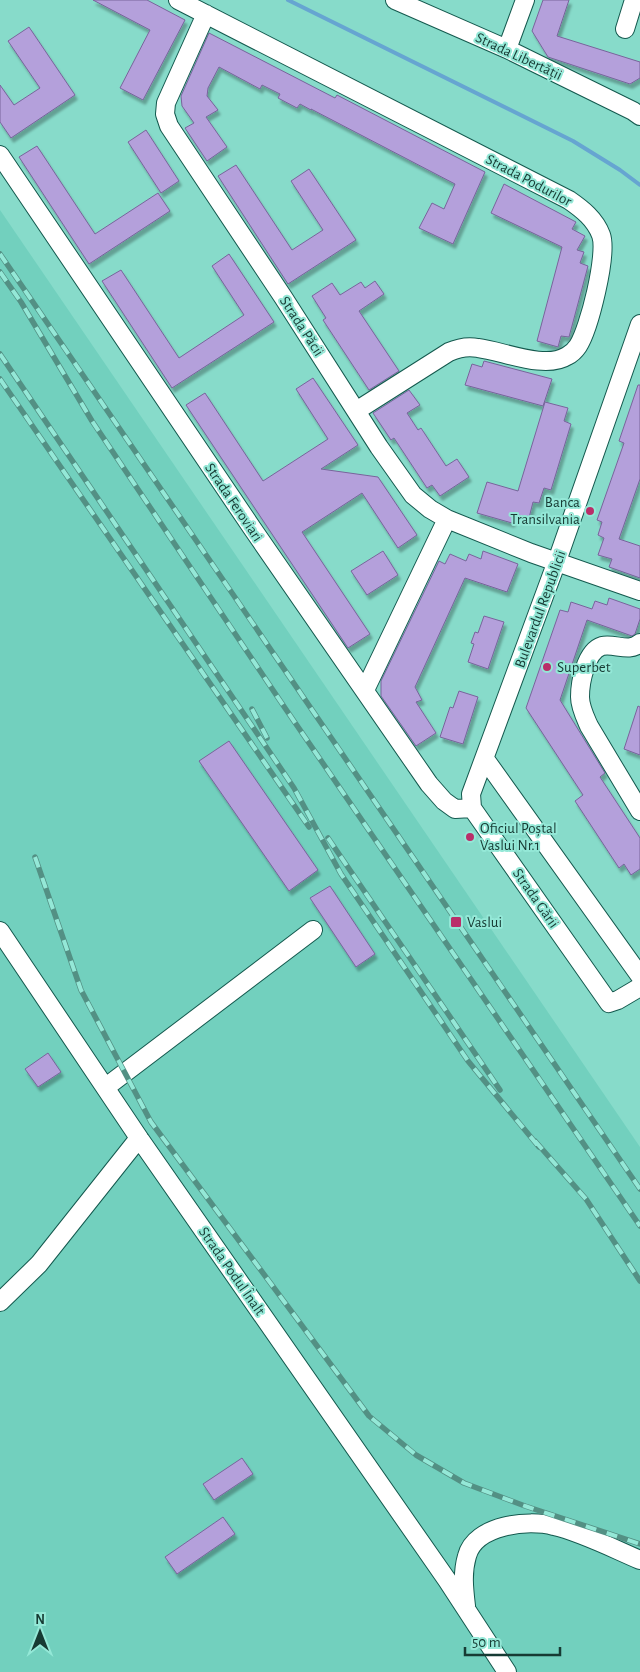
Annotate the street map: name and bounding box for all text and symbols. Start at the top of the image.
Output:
street label: Strada Libertății [473,30,564,84]
street label: Strada Podurilor [483,152,574,209]
street label: Strada Păcii [277,294,326,359]
street label: Strada Feroviari [202,460,265,544]
place label: Banca Transilvania [510,495,580,527]
marker: Banca Transilvania [584,505,596,517]
street label: Bulevardul Republicii [512,548,569,670]
place label: Superbet [557,660,611,675]
marker: Superbet [541,661,553,673]
place label: Oficiul Poștal Vaslui Nr.1 [480,821,557,853]
marker: Oficiul Poștal Vaslui Nr.1 [464,831,476,843]
street label: Strada Gării [510,866,561,931]
marker: Vaslui [449,915,463,929]
place label: Vaslui [467,915,502,930]
street label: Strada Podul Înalt [196,1224,268,1318]
north arrow [15,1607,65,1657]
text: N [35,1613,45,1627]
scale bar [465,1624,560,1656]
text: 50 m [472,1635,501,1650]

